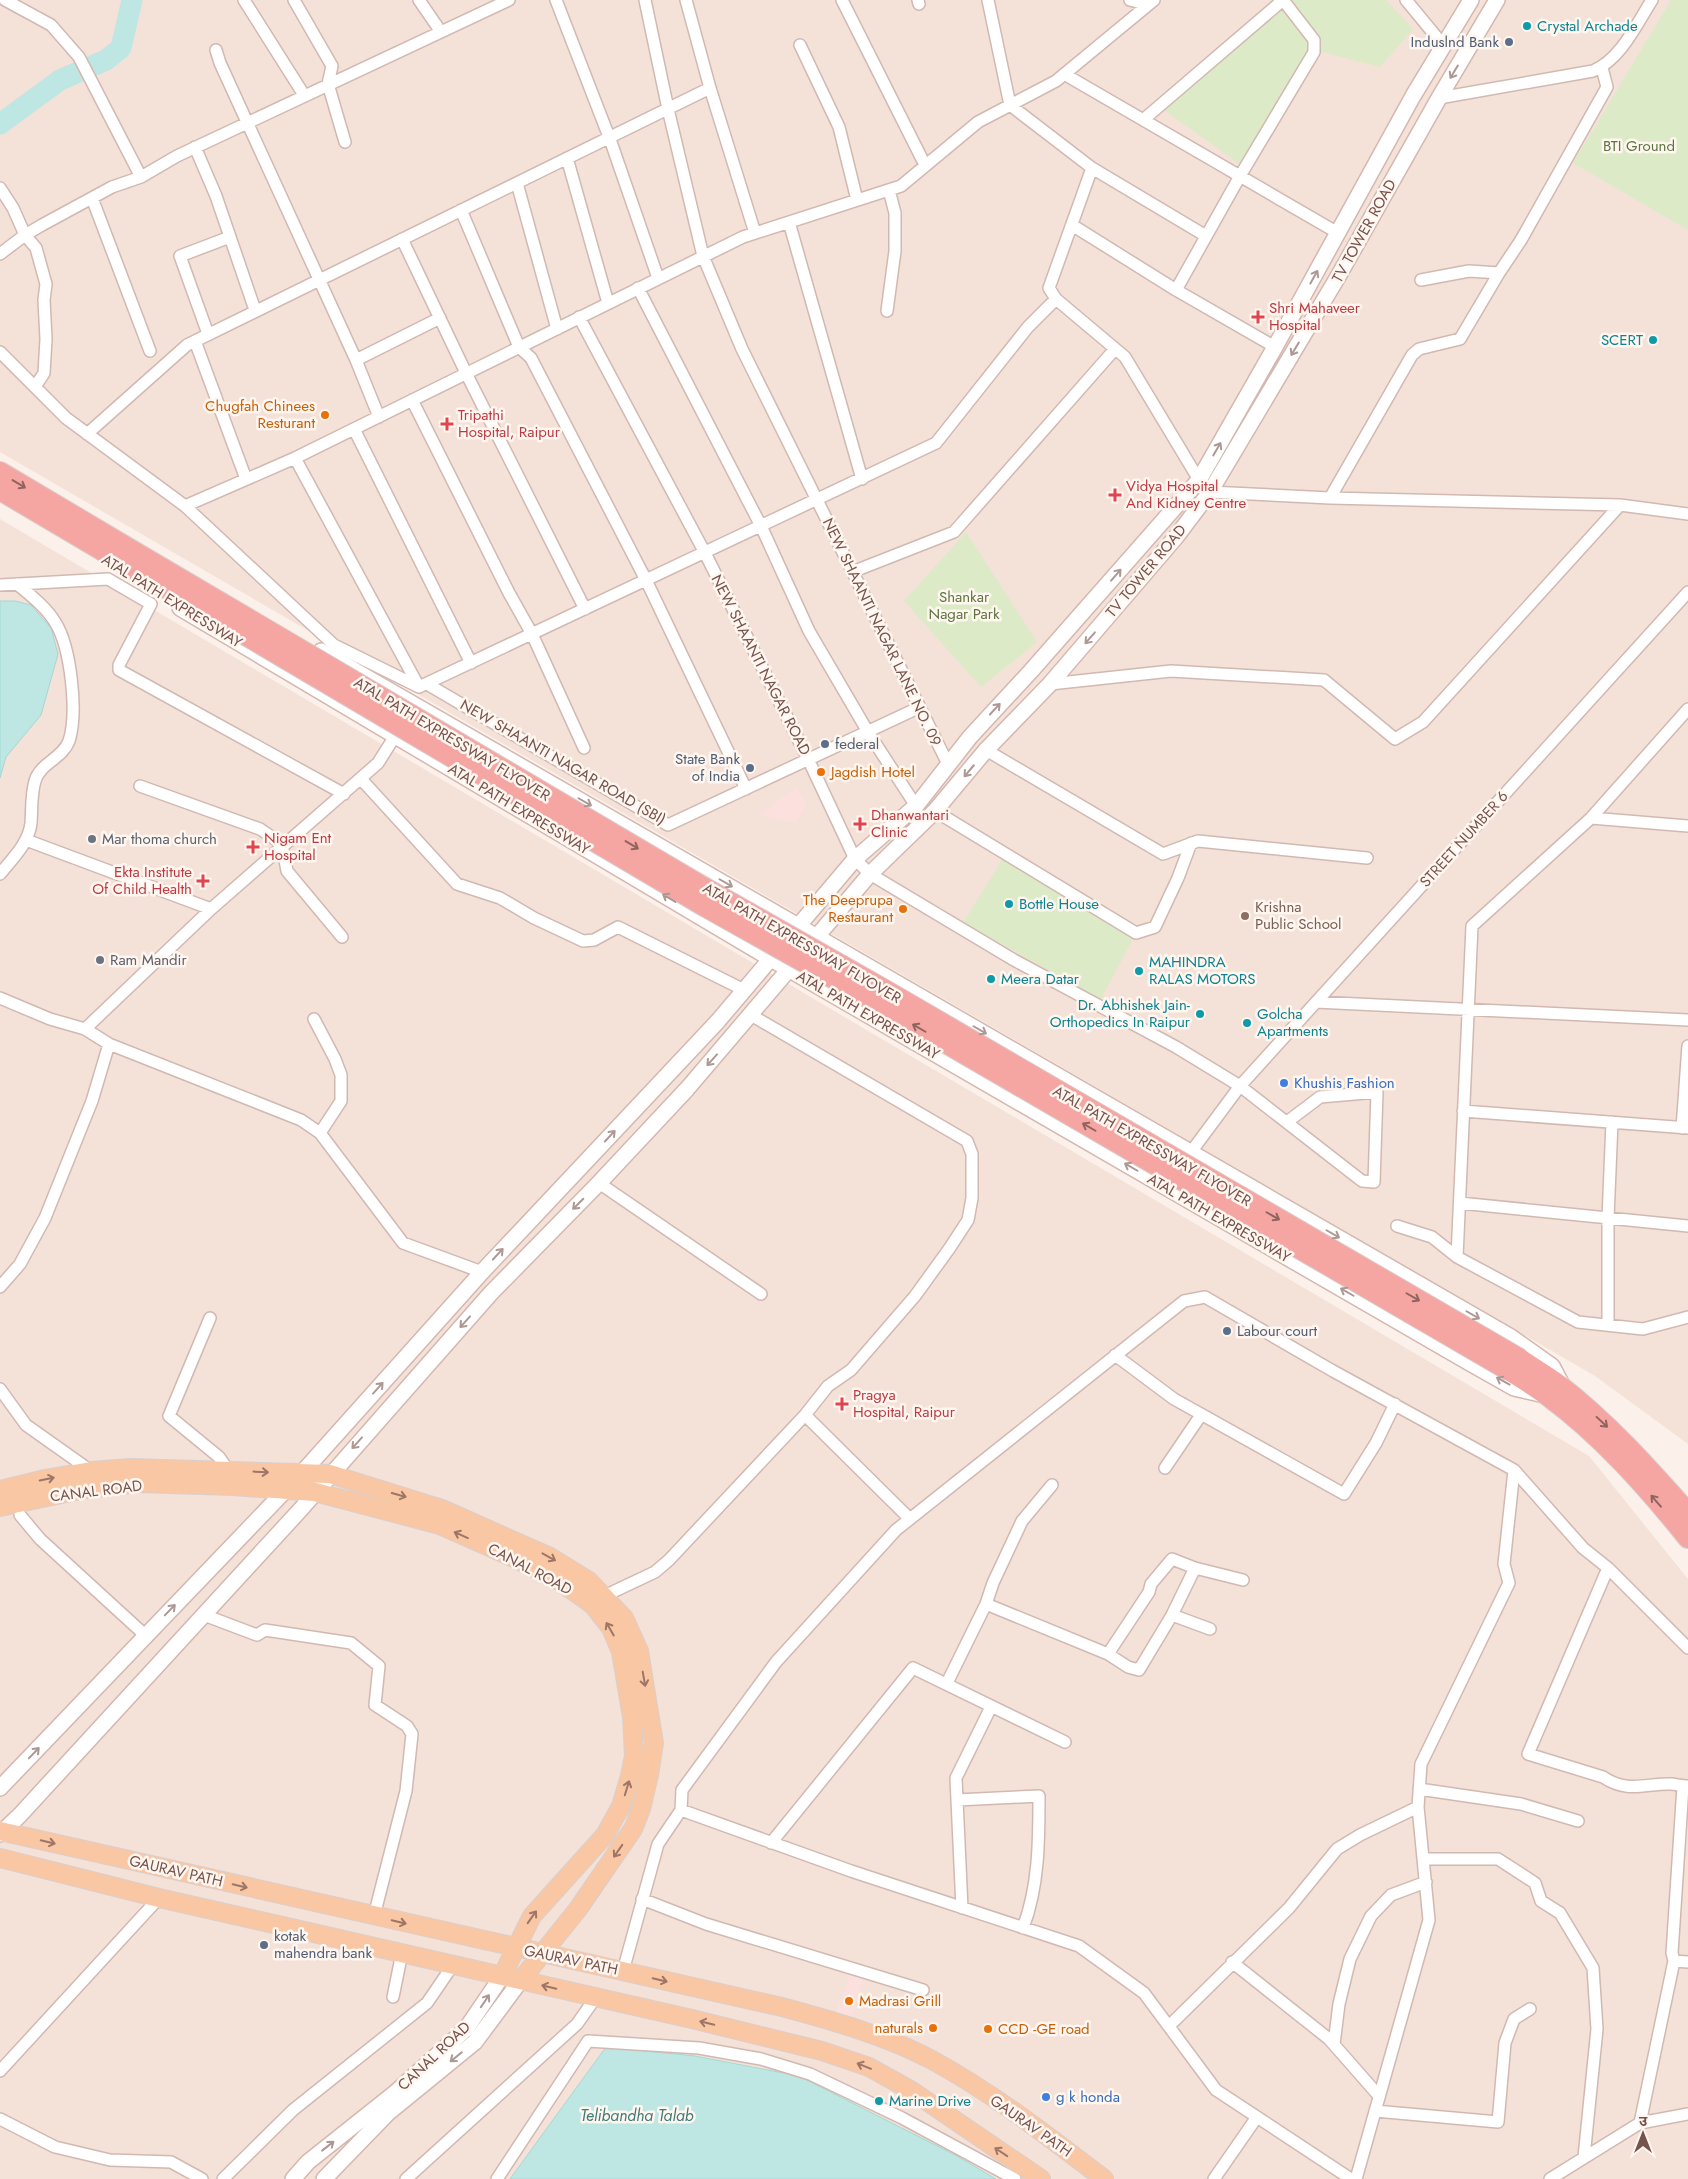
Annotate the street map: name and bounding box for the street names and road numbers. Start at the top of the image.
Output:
street label: TV TOWER ROAD [1326,175,1402,287]
street label: NEW SHAANTI NAGAR LANE NO. 09 [817,514,947,750]
street label: TV TOWER ROAD [1100,520,1192,622]
street label: ATAL PATH EXPRESSWAY [97,549,247,654]
street label: NEW SHAANTI NAGAR ROAD [706,571,816,759]
street label: ATAL PATH EXPRESSWAY FLYOVER [350,671,555,807]
street label: NEW SHAANTI NAGAR ROAD (SBI) [456,694,670,830]
street label: ATAL PATH EXPRESSWAY [444,758,595,860]
street label: STREET NUMBER 6 [1415,786,1513,892]
street label: ATAL PATH EXPRESSWAY FLYOVER [699,877,906,1009]
street label: ATAL PATH EXPRESSWAY [792,965,944,1065]
street label: ATAL PATH EXPRESSWAY FLYOVER [1049,1080,1256,1212]
street label: ATAL PATH EXPRESSWAY [1143,1168,1295,1268]
street label: CANAL ROAD [49,1474,143,1508]
street label: CANAL ROAD [484,1538,576,1600]
street label: GAURAV PATH [127,1850,225,1892]
street label: GAURAV PATH [522,1939,620,1981]
street label: CANAL ROAD [393,2016,475,2096]
street label: GAURAV PATH [986,2090,1076,2162]

